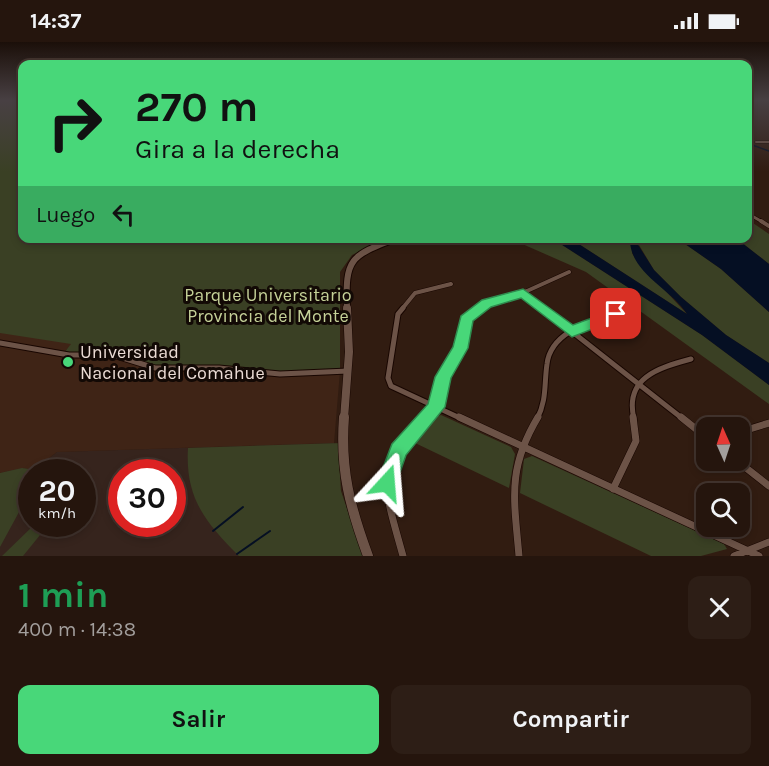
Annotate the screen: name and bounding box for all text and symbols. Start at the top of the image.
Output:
text: 14:37 [30,8,82,34]
text: 270 m [135,82,258,132]
icon: right [36,84,114,162]
text: Gira a la derecha [135,133,340,165]
icon: left [107,198,140,231]
text: Luego [36,202,95,228]
park label: Parque Universitario Provincia del Monte [184,284,352,327]
pin [590,288,641,339]
icon: arrive [599,297,632,330]
place label: Universidad Nacional del Comahue [80,341,265,384]
marker: Universidad Nacional del Comahue [61,355,75,369]
north arrow [696,417,750,471]
map controls [696,417,750,537]
position arrow [355,451,419,515]
speed limit sign: 30 [108,459,186,537]
text: 20 [38,473,76,509]
button: search [696,483,750,537]
text: km/h [38,504,76,522]
text: 1 min [18,574,108,616]
button: close [688,576,751,639]
text: 400 m · 14:38 [18,618,136,641]
button: Salir [18,685,379,754]
button: Compartir [391,685,751,754]

